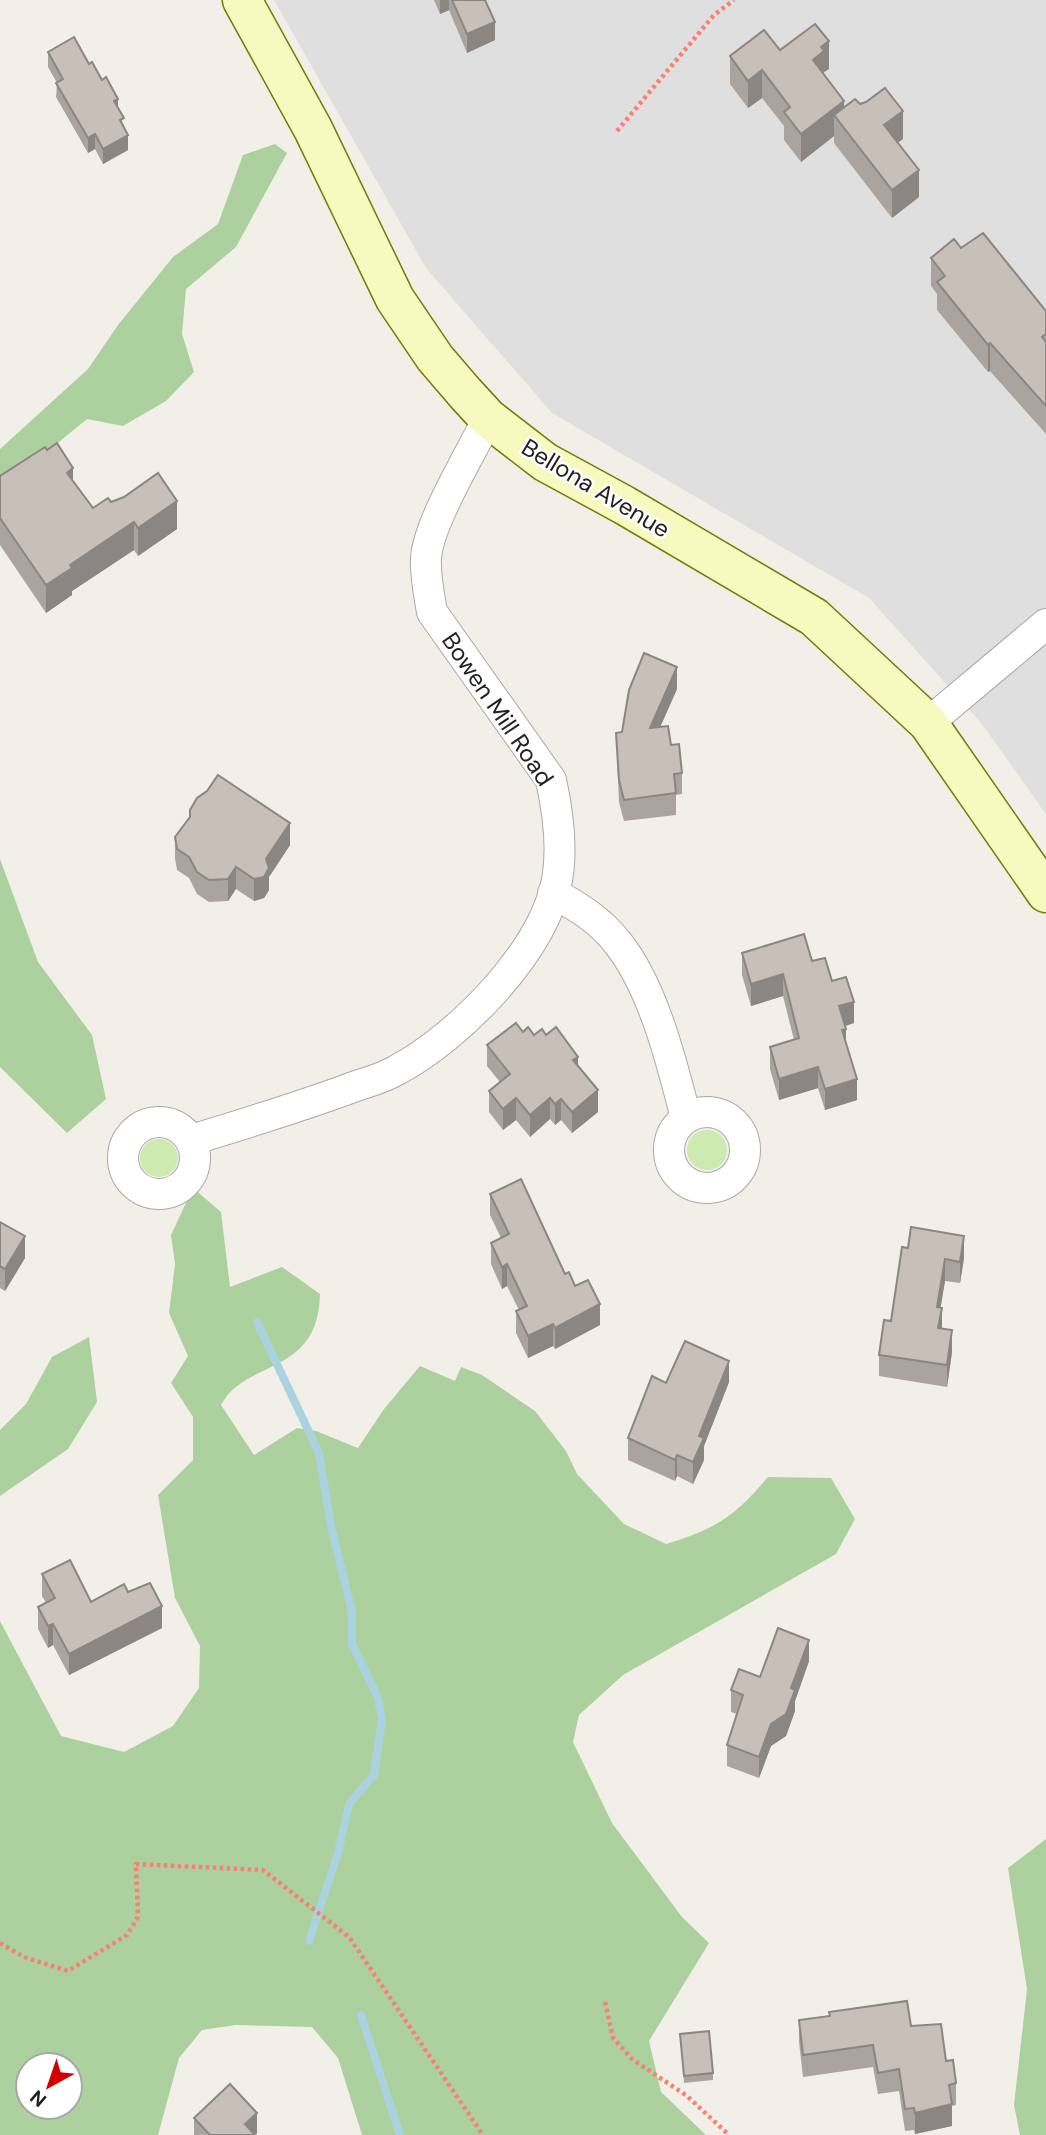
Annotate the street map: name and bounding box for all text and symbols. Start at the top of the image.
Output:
street label: Bellona Avenue [516,431,676,545]
street label: Bowen Mill Road [435,626,561,792]
north arrow [14,2051,84,2121]
text: N [25,2085,52,2113]

